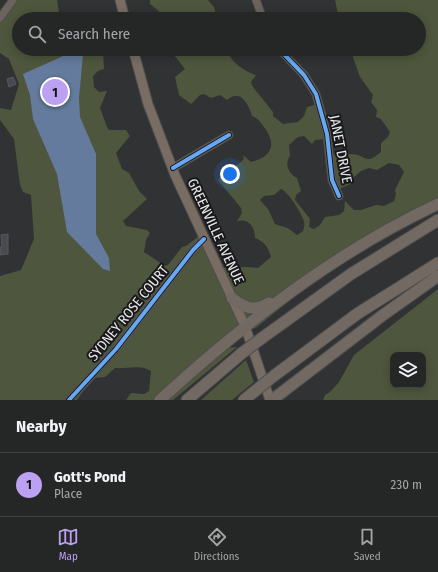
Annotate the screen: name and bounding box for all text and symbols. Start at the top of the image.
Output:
search box [12,12,426,56]
icon: search [26,23,48,45]
text: Search here [58,25,130,43]
pin: 1 [42,77,68,107]
street label: JANET DRIVE [326,114,356,185]
your location [220,164,240,184]
street label: GREENVILLE AVENUE [184,176,248,287]
street label: SYDNEY ROSE COURT [85,262,172,364]
map controls [390,352,426,388]
button: layers [390,352,426,388]
text: Nearby [16,416,67,437]
text: Gott's Pond [54,468,126,486]
text: 1 [26,477,32,492]
text: 230 m [391,477,422,492]
text: Place [54,486,82,501]
tab: Map [57,526,79,563]
tab: Directions [194,526,239,563]
tab: Saved [354,526,381,563]

